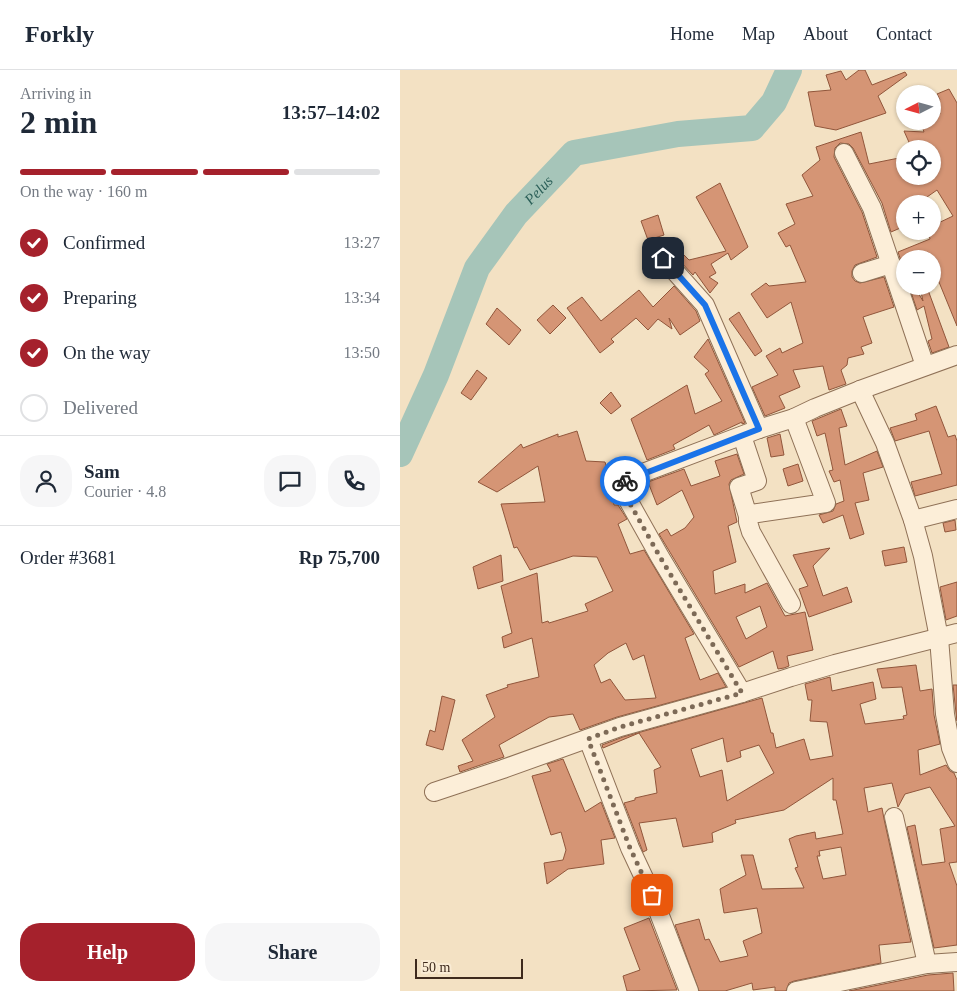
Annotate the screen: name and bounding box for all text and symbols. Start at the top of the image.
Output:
text: Forkly [25,21,94,47]
text: Home [670,24,714,44]
text: Map [742,24,775,44]
text: About [803,24,848,44]
text: Contact [876,24,932,44]
text: Arriving in [20,85,92,102]
north arrow [896,85,941,130]
map controls [896,85,941,295]
text: 13:57–14:02 [282,102,380,123]
text: 2 min [20,104,97,140]
button: locate [896,140,941,185]
water label: Pelus [521,172,556,208]
text: On the way · 160 m [20,183,148,200]
button: + [896,195,941,240]
icon: check [20,229,48,257]
text: Confirmed [63,232,145,253]
text: 13:27 [344,234,380,251]
pin [642,237,684,279]
icon: home [649,244,677,272]
button: − [896,250,941,295]
icon: check [20,284,48,312]
text: Preparing [63,287,137,308]
text: 13:34 [344,289,380,306]
icon: check [20,339,48,367]
text: On the way [63,342,151,363]
text: 13:50 [344,344,380,361]
text: Delivered [63,397,138,418]
button: person [20,455,72,507]
button: chat [264,455,316,507]
button: phone [328,455,380,507]
courier [600,456,650,506]
text: Sam [84,461,120,482]
icon: bike [611,467,639,495]
text: Courier · 4.8 [84,483,166,500]
text: Order #3681 [20,547,117,568]
text: Rp 75,700 [299,547,380,568]
pin [631,874,673,916]
icon: bag [638,881,666,909]
button: Help [20,923,195,981]
button: Share [205,923,380,981]
scale bar [415,956,522,979]
text: 50 m [422,960,450,975]

